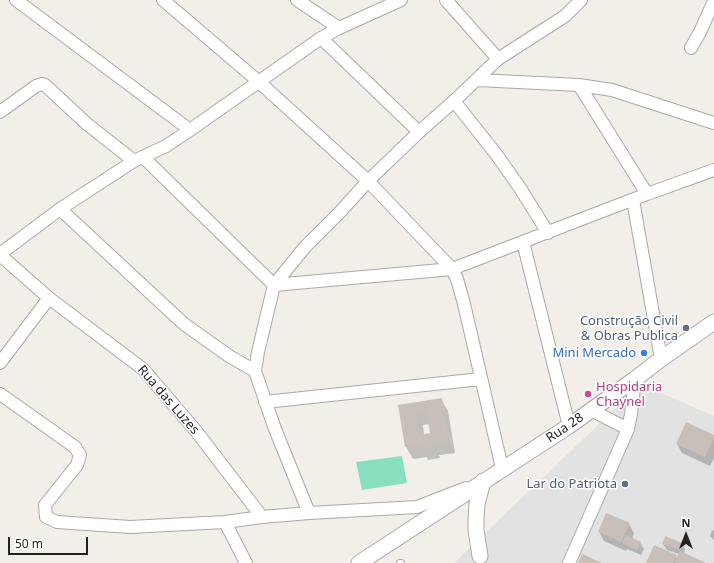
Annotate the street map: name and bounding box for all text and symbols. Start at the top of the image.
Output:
place label: Construção Civil & Obras Publica [580,313,678,344]
marker: Construção Civil & Obras Publica [681,323,691,333]
place label: Mini Mercado [552,345,636,361]
marker: Mini Mercado [639,348,649,358]
street label: Rua das Luzes [134,362,202,438]
place label: Hospidaria Chaynel [596,379,662,410]
marker: Hospidaria Chaynel [583,389,593,399]
street label: Rua 28 [543,410,587,446]
place label: Lar do Patriota [526,476,617,492]
marker: Lar do Patriota [620,479,630,489]
north arrow [666,515,706,555]
text: N [682,515,690,530]
scale bar [10,529,90,555]
text: 50 m [15,535,43,552]

